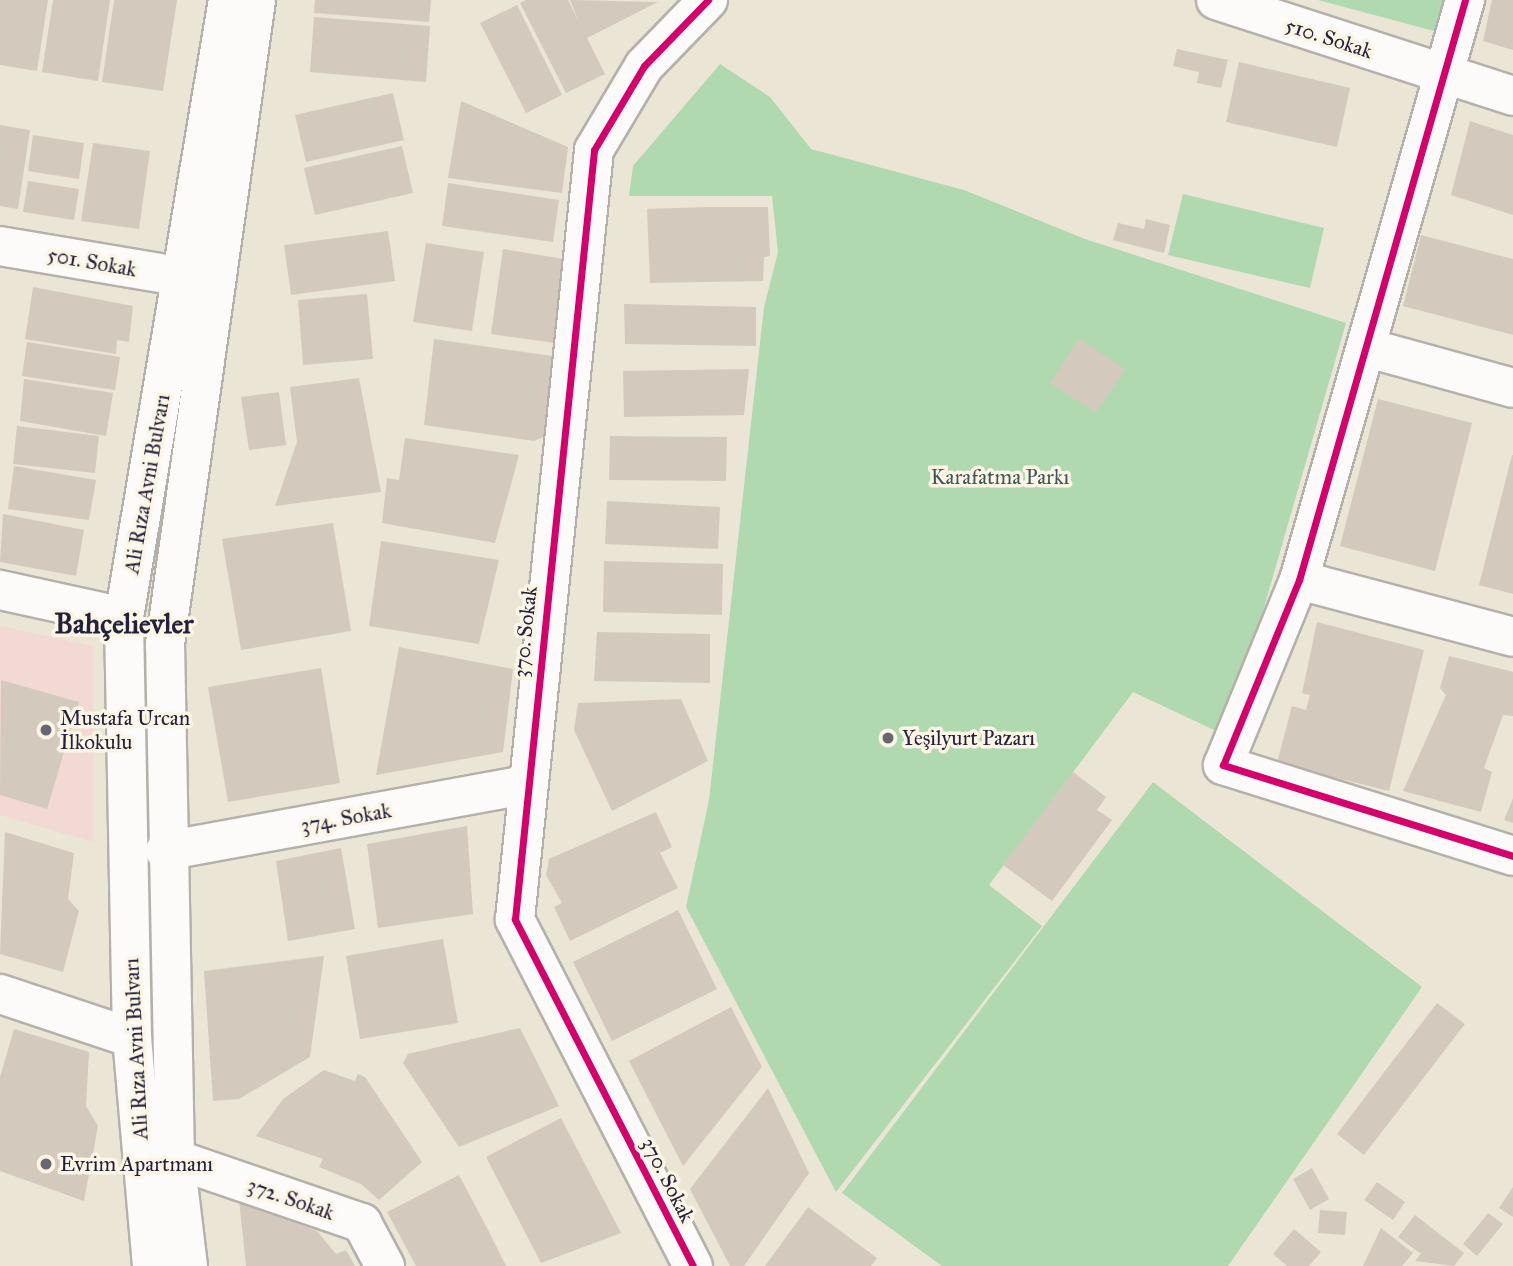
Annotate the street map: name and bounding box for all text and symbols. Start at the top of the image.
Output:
street label: 510. Sokak [1282,12,1376,64]
street label: 501. Sokak [45,242,139,282]
street label: Ali Rıza Avni Bulvarı [119,392,175,576]
park label: Karafatma Parkı [931,464,1069,490]
street label: 370. Sokak [508,585,542,679]
district label: Bahçelievler [54,607,194,641]
place label: Mustafa Urcan İlkokulu [60,705,190,755]
marker: Mustafa Urcan İlkokulu [38,722,54,738]
place label: Yeşilyurt Pazarı [902,725,1035,751]
marker: Yeşilyurt Pazarı [880,730,896,746]
street label: 374. Sokak [299,798,393,838]
street label: Ali Rıza Avni Bulvarı [119,957,153,1141]
street label: 370. Sokak [636,1133,700,1227]
place label: Evrim Apartmanı [60,1151,213,1177]
marker: Evrim Apartmanı [38,1156,54,1172]
street label: 372. Sokak [244,1172,338,1226]

